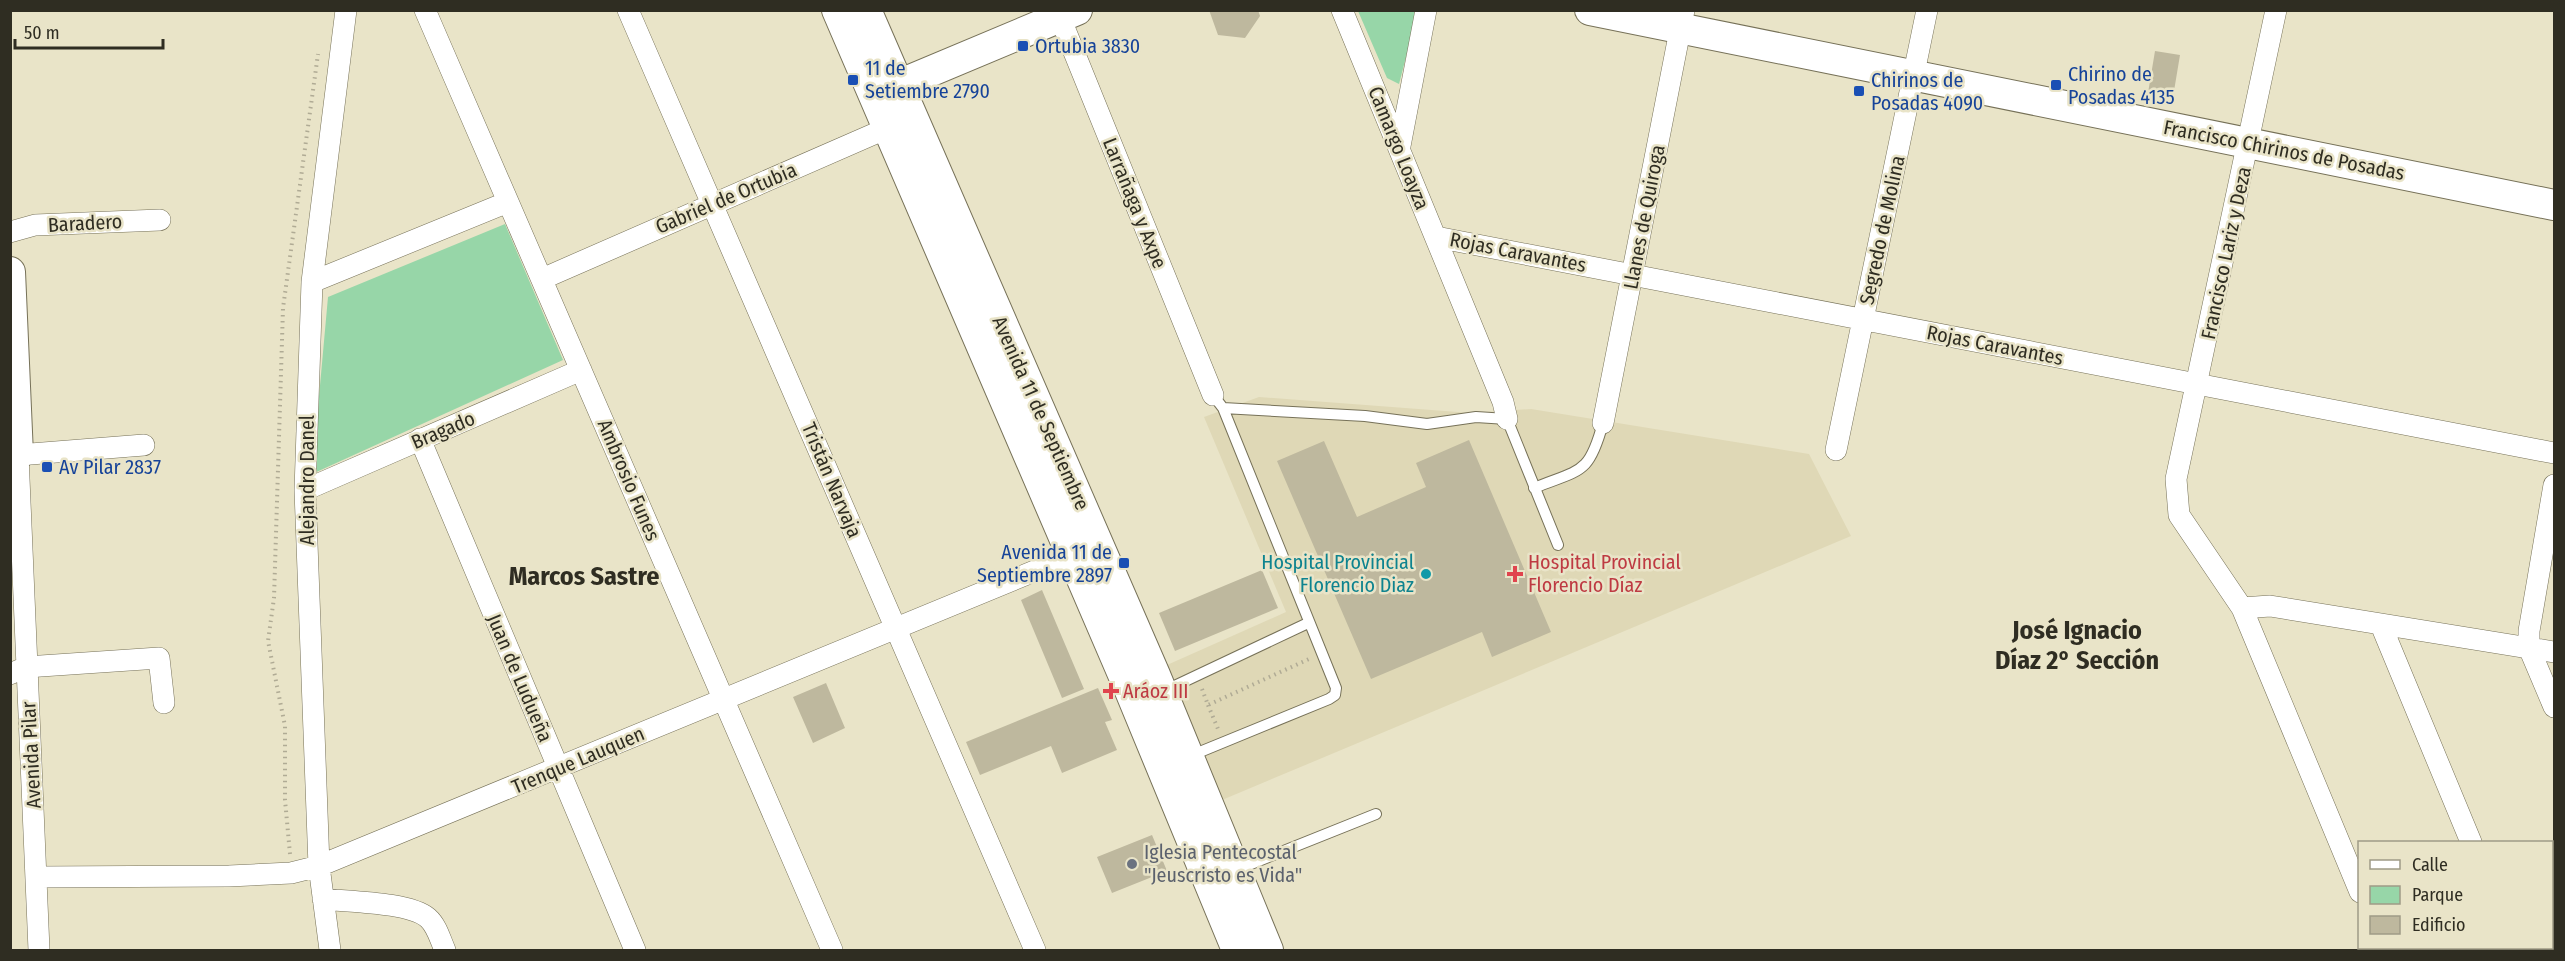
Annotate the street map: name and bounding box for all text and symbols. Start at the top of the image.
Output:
scale bar [15,12,164,50]
text: 50 m [24,22,60,44]
place label: Ortubia 3830 [1035,34,1140,58]
marker: Ortubia 3830 [1016,39,1030,53]
place label: 11 de Setiembre 2790 [865,56,990,103]
place label: Chirino de Posadas 4135 [2068,62,2175,109]
place label: Chirinos de Posadas 4090 [1871,68,1983,115]
marker: 11 de Setiembre 2790 [846,73,860,87]
marker: Chirino de Posadas 4135 [2049,78,2063,92]
street label: Camargo Loayza [1363,83,1435,213]
marker: Chirinos de Posadas 4090 [1852,84,1866,98]
street label: Francisco Chirinos de Posadas [2161,115,2407,185]
street label: Larrañaga y Axpe [1098,134,1172,272]
street label: Llanes de Quiroga [1618,143,1670,291]
street label: Segredo de Molina [1854,153,1910,307]
street label: Gabriel de Ortubia [652,157,800,239]
street label: Francisco Lariz y Deza [2196,164,2256,342]
street label: Baradero [47,209,123,237]
street label: Rojas Caravantes [1448,227,1588,277]
street label: Avenida 11 de Septiembre [987,312,1095,514]
street label: Rojas Caravantes [1925,320,2065,370]
street label: Bragado [407,406,479,454]
street label: Alejandro Danel [295,415,319,545]
street label: Ambrosio Funes [593,416,665,544]
street label: Tristán Narvaja [797,419,867,541]
place label: Av Pilar 2837 [59,455,161,479]
marker: Av Pilar 2837 [40,460,54,474]
place label: Avenida 11 de Septiembre 2897 [977,540,1112,587]
place label: Hospital Provincial Florencio Diaz [1261,550,1414,597]
place label: Hospital Provincial Florencio Díaz [1528,550,1681,597]
marker: Avenida 11 de Septiembre 2897 [1117,556,1131,570]
district label: Marcos Sastre [509,561,659,592]
marker: Hospital Provincial Florencio Díaz [1506,565,1524,583]
marker: Hospital Provincial Florencio Diaz [1419,567,1433,581]
street label: Juan de Ludueña [482,610,558,746]
district label: José Ignacio Díaz 2° Sección [1995,615,2159,676]
place label: Aráoz III [1123,679,1188,703]
marker: Aráoz III [1104,684,1118,698]
street label: Avenida Pilar [16,701,46,809]
street label: Trenque Lauquen [508,721,648,799]
place label: Iglesia Pentecostal "Jeuscristo es Vida" [1144,840,1302,887]
legend [2358,841,2553,949]
text: Calle [2412,854,2448,876]
marker: Iglesia Pentecostal "Jeuscristo es Vida" [1125,857,1139,871]
text: Parque [2412,884,2463,906]
text: Edificio [2412,914,2465,936]

